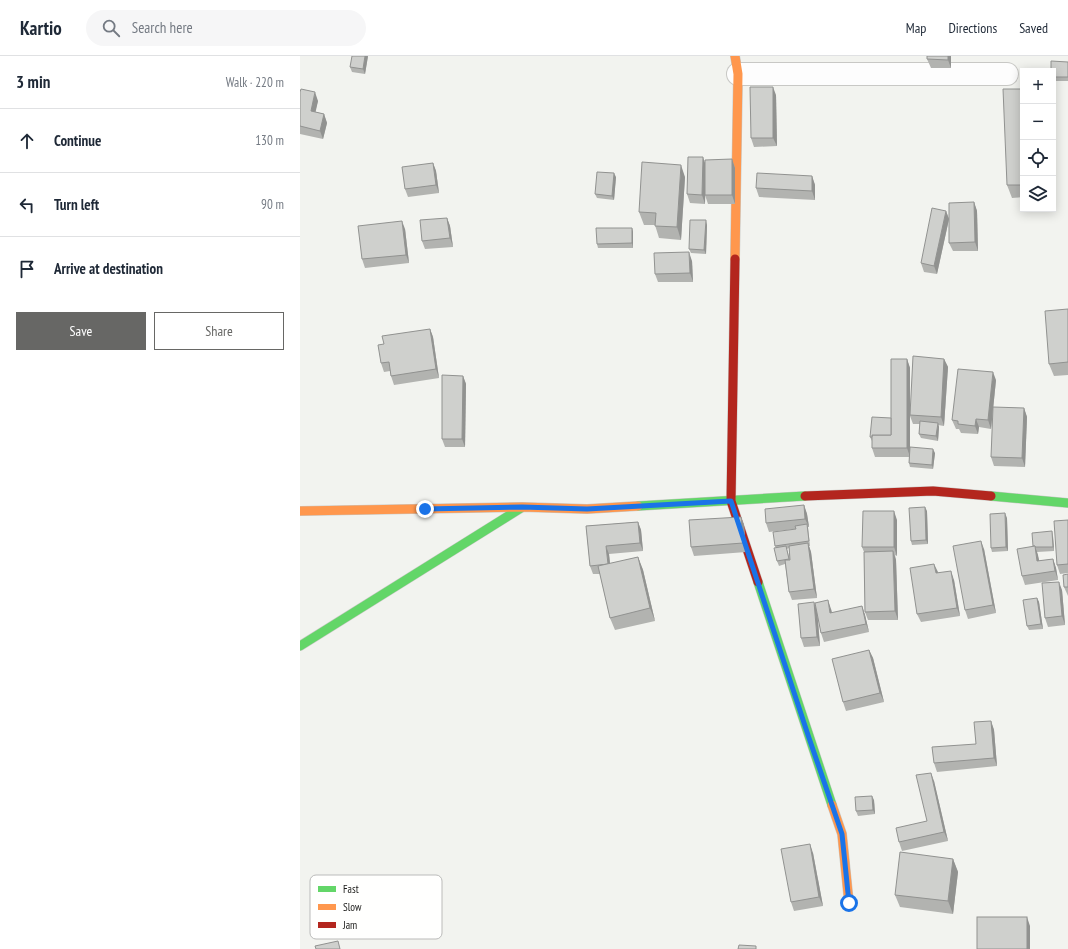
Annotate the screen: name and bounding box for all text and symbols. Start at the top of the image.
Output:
search box [86,10,366,46]
text: Kartio [20,16,62,40]
icon: search [100,17,122,39]
text: Search here [132,18,193,37]
text: Map [906,19,926,37]
text: Directions [948,19,997,37]
text: Saved [1019,19,1048,37]
map controls [1020,68,1056,212]
button: + [1020,68,1056,104]
text: 3 min [16,71,50,93]
text: Walk · 220 m [226,74,284,91]
button: − [1020,104,1056,140]
icon: ahead [16,130,38,152]
text: Continue [54,131,101,150]
text: 130 m [255,132,284,149]
button: locate [1020,140,1056,176]
button: layers [1020,176,1056,212]
icon: left [16,194,38,216]
text: Turn left [54,195,99,214]
text: 90 m [261,196,284,213]
icon: arrive [16,258,38,280]
text: Arrive at destination [54,259,163,278]
button: Save [16,312,146,350]
button: Share [154,312,284,350]
route end [416,500,434,518]
legend [310,875,442,939]
text: Fast [343,882,359,896]
route start [840,894,858,912]
text: Slow [343,900,362,914]
text: Jam [342,918,357,932]

